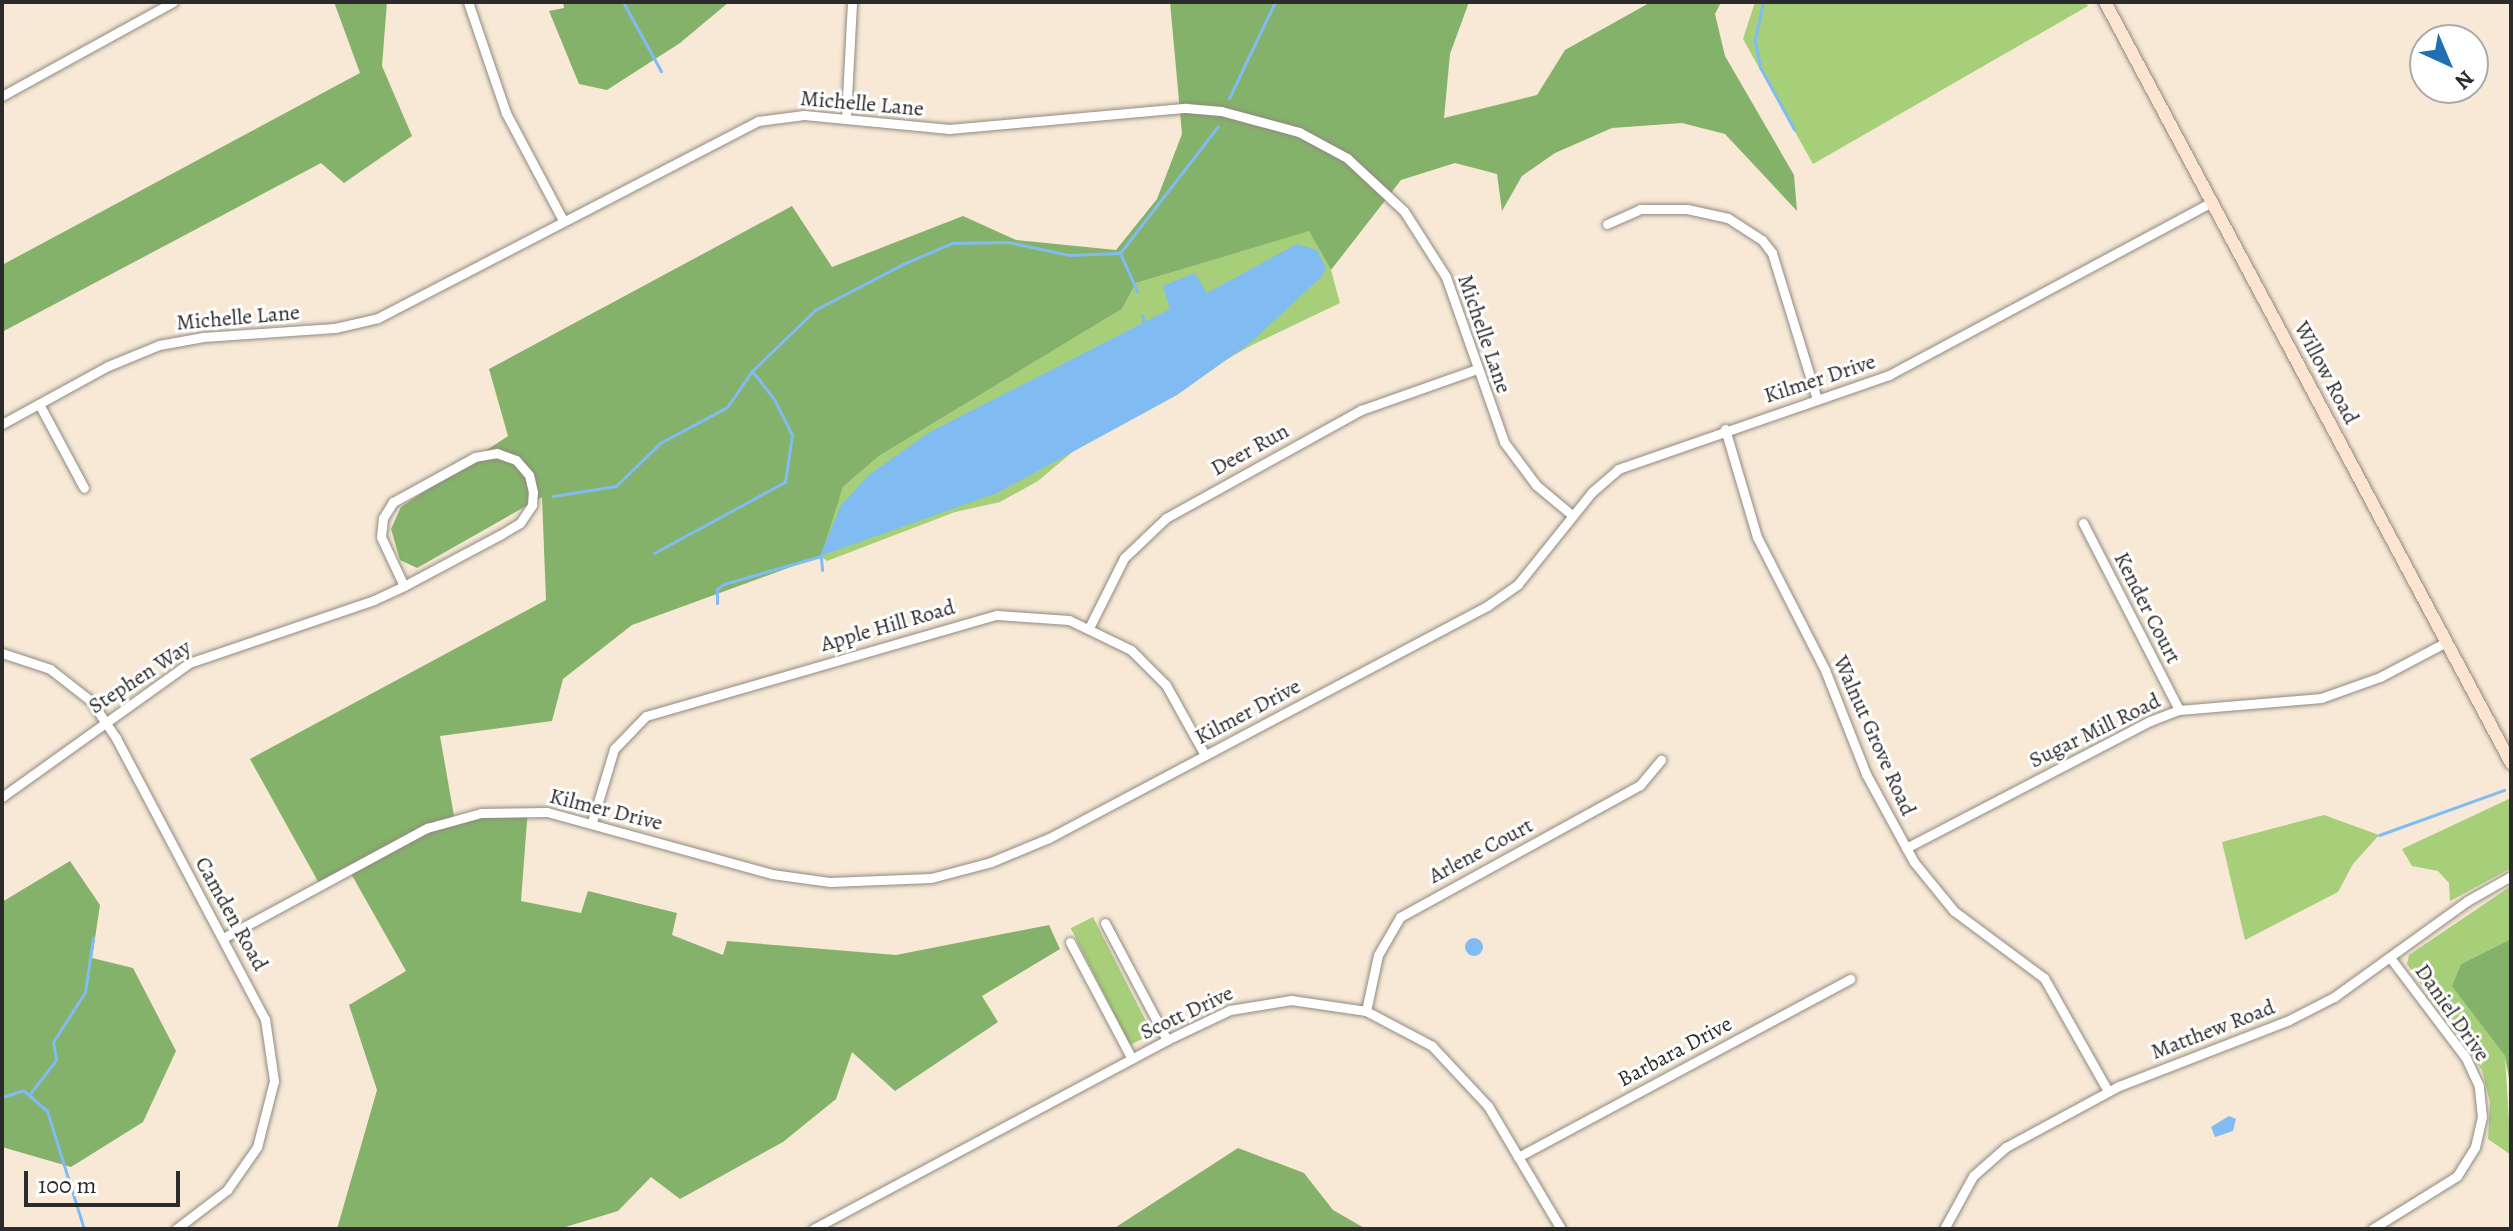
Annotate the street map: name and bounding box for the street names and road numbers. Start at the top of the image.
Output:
street label: Michelle Lane [799,85,925,123]
street label: Michelle Lane [1451,271,1517,397]
street label: Michelle Lane [175,299,301,337]
street label: Willow Road [2288,317,2364,429]
street label: Kilmer Drive [1761,349,1879,409]
street label: Deer Run [1207,418,1293,482]
street label: Kender Court [2108,548,2186,668]
street label: Apple Hill Road [818,594,958,658]
street label: Stephen Way [84,634,196,720]
street label: Walnut Grove Road [1827,652,1921,820]
street label: Kilmer Drive [1191,673,1305,751]
street label: Sugar Mill Road [2025,688,2165,774]
street label: Kilmer Drive [547,783,665,837]
street label: Arlene Court [1424,813,1538,889]
street label: Camden Road [189,852,273,976]
street label: Daniel Drive [2409,959,2495,1067]
street label: Scott Drive [1136,980,1238,1046]
street label: Matthew Road [2147,994,2279,1066]
street label: Barbara Drive [1613,1011,1737,1093]

